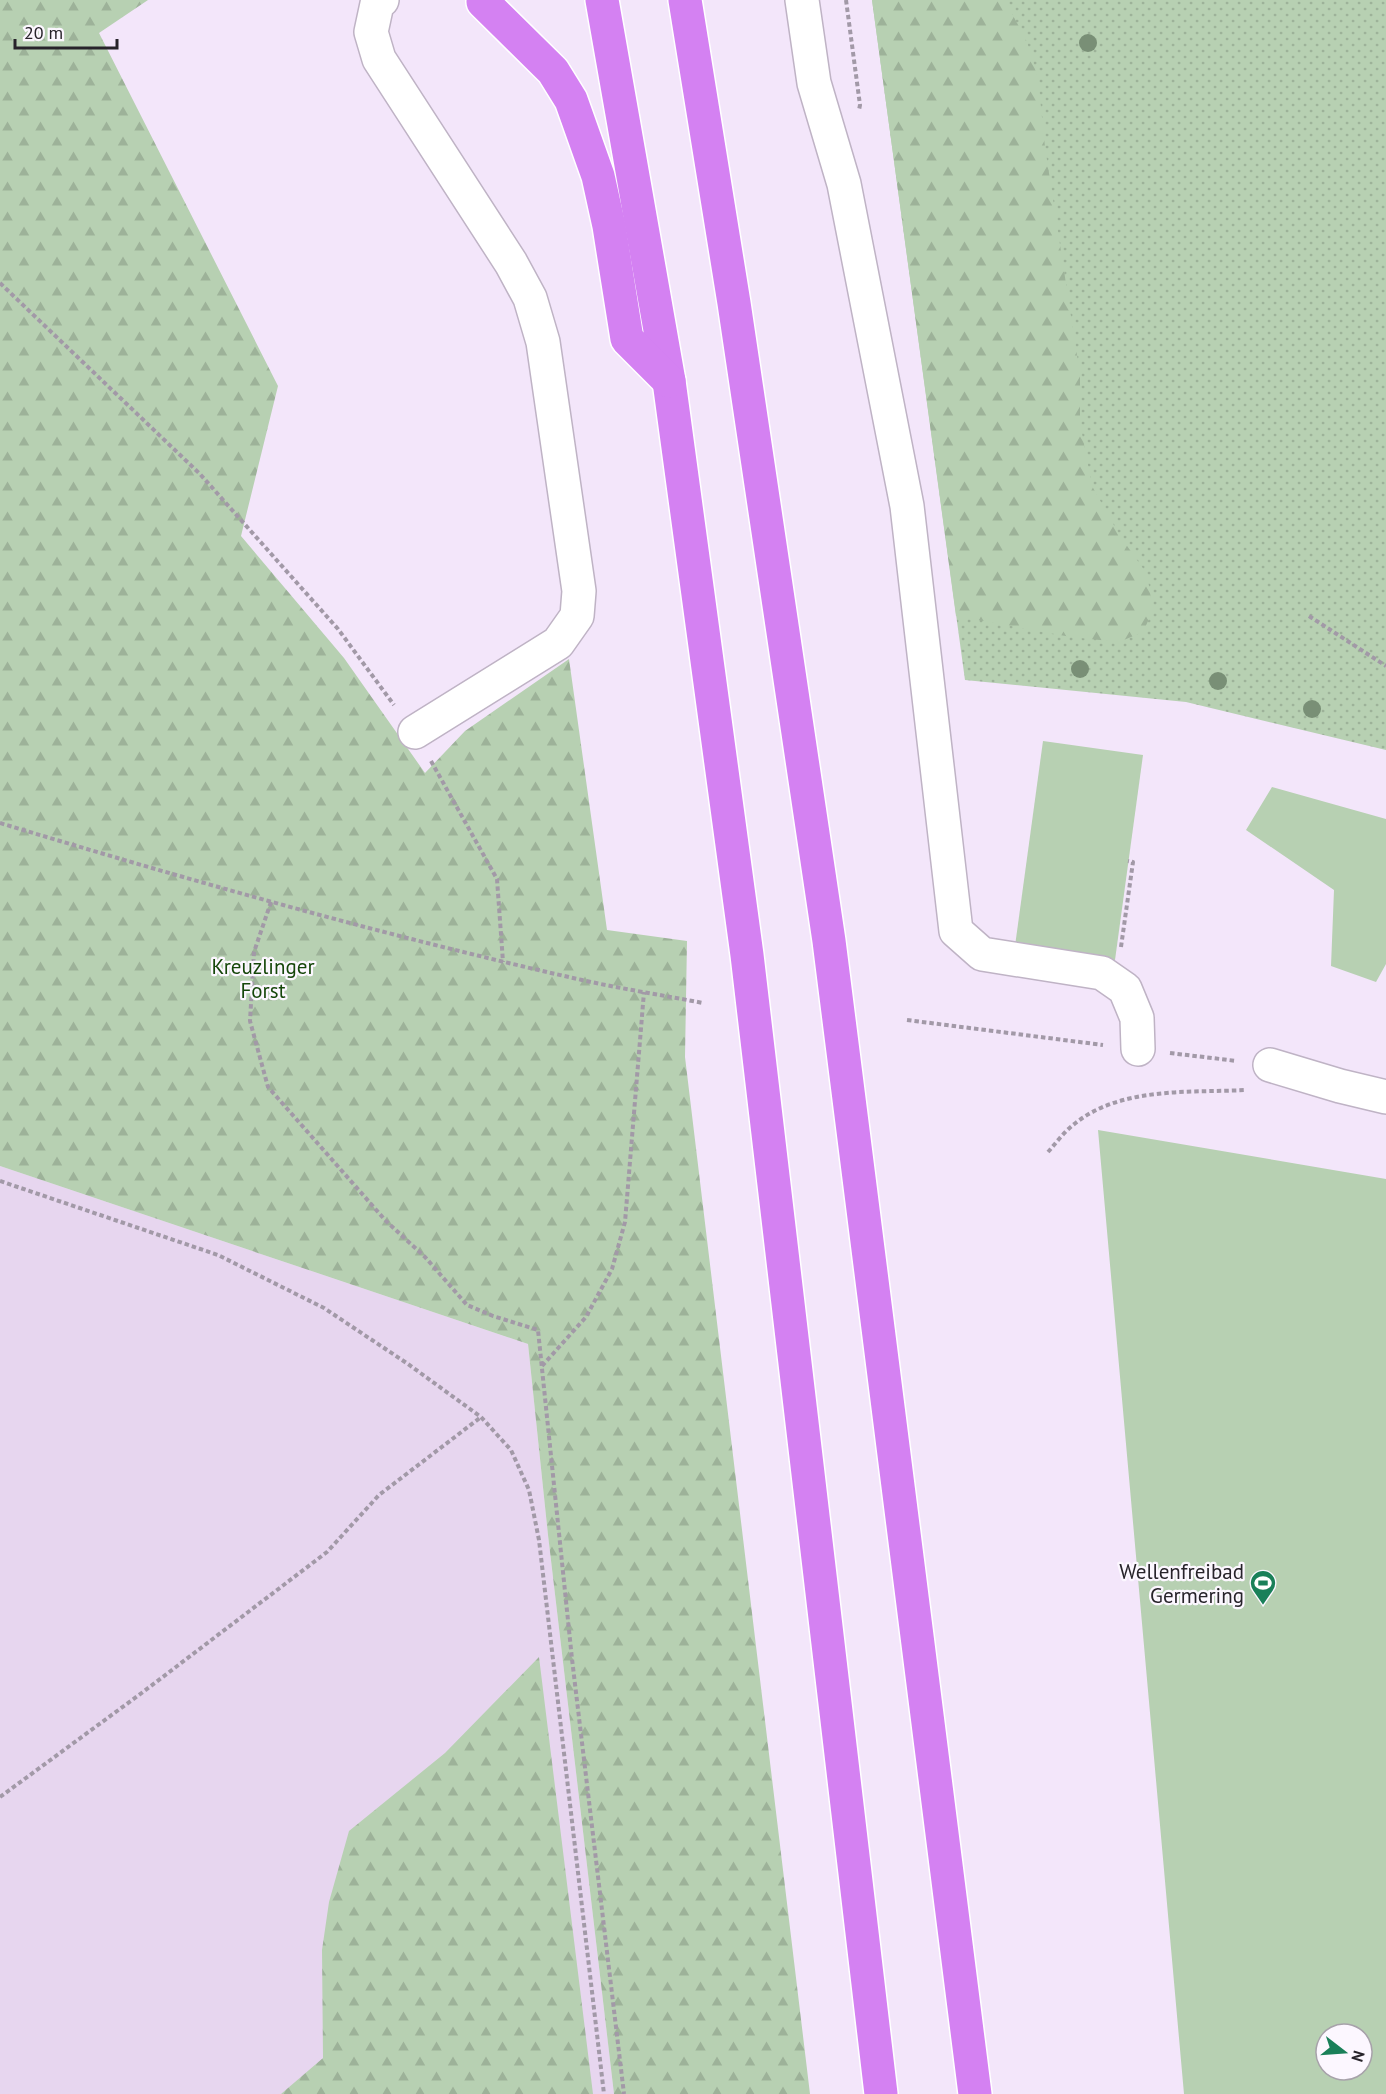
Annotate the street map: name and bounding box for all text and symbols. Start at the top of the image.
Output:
scale bar [15,12,117,50]
text: 20 m [24,21,63,44]
park label: Kreuzlinger Forst [211,953,315,1004]
place label: Wellenfreibad Germering [1119,1558,1244,1609]
sports icon: Wellenfreibad Germering [1248,1568,1278,1606]
north arrow [1314,2022,1374,2082]
text: N [1347,2048,1369,2064]

